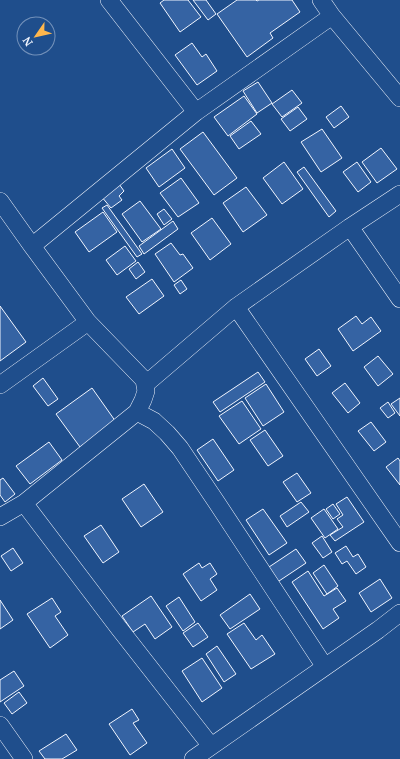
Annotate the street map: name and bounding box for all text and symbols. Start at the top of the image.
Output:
north arrow [16,16,56,56]
text: N [19,34,36,49]

